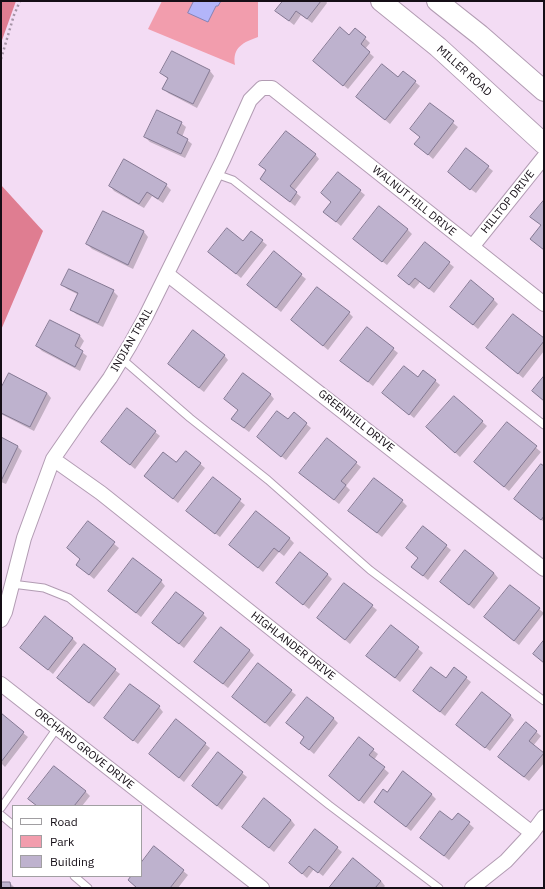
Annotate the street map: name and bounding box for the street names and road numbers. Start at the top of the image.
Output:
street label: MILLER ROAD [434,43,494,99]
street label: WALNUT HILL DRIVE [369,163,459,239]
street label: HILLTOP DRIVE [478,168,538,236]
street label: INDIAN TRAIL [108,306,156,374]
street label: GREENHILL DRIVE [315,387,397,455]
street label: HIGHLANDER DRIVE [248,609,338,683]
street label: ORCHARD GROVE DRIVE [31,706,137,792]

